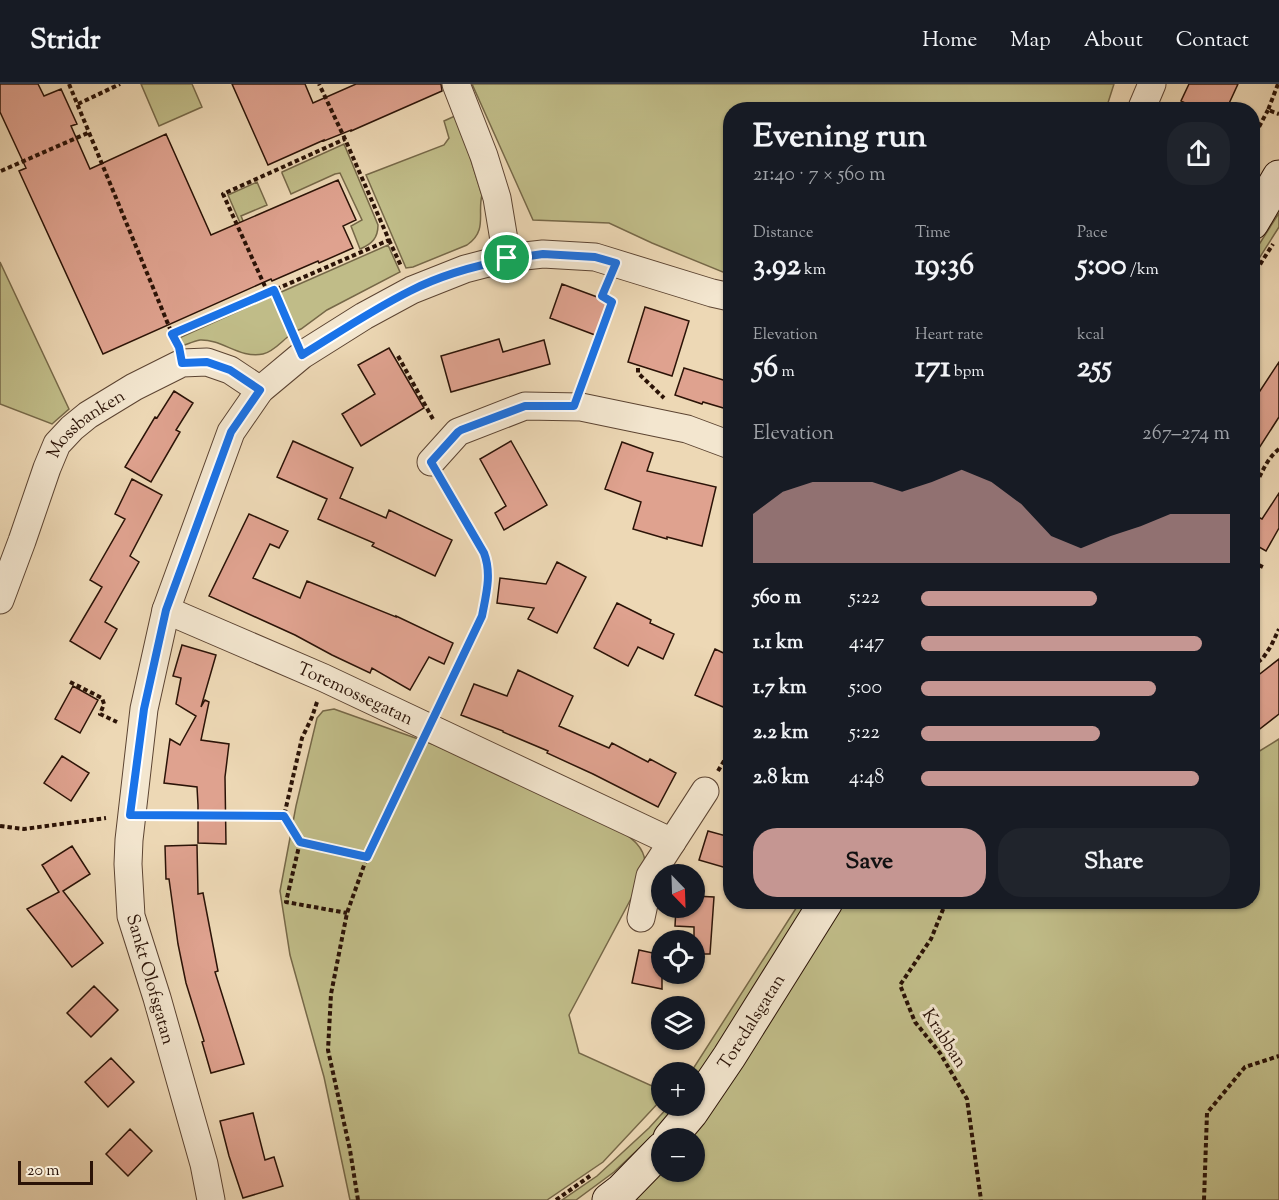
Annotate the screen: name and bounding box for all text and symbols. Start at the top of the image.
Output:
text: Stridr [30,21,101,61]
text: Home [922,26,977,56]
text: Map [1010,26,1051,56]
text: About [1084,26,1143,56]
text: Contact [1176,26,1249,56]
text: Evening run [753,114,927,162]
button: share [1167,122,1230,185]
text: 21:40 · 7 × 560 m [753,161,886,190]
text: Distance [753,222,813,245]
text: Time [915,222,951,245]
text: Pace [1077,222,1108,245]
pin [481,232,532,283]
icon: arrive [490,241,523,274]
text: 3.92 [753,245,801,288]
text: 19:36 [915,245,974,288]
text: 5:00 [1077,245,1127,288]
text: km [801,259,826,282]
text: /km [1127,259,1159,282]
text: Elevation [753,324,818,347]
text: Heart rate [915,324,983,347]
text: kcal [1077,324,1105,347]
text: 56 [753,347,778,390]
text: 171 [915,347,950,390]
text: 255 [1077,347,1112,390]
text: m [778,361,795,384]
text: bpm [950,361,985,384]
street label: Mossbanken [42,384,131,463]
text: Elevation [753,420,834,449]
text: 267–274 m [1142,420,1230,449]
text: 560 m [753,584,801,613]
text: 5:22 [849,584,880,613]
text: 1.1 km [753,629,803,658]
text: 4:47 [849,629,884,658]
street label: Toremossegatan [293,657,417,733]
text: 1.7 km [753,674,807,703]
text: 5:00 [849,674,882,703]
text: 2.2 km [753,719,808,748]
text: 5:22 [849,719,880,748]
text: 2.8 km [753,764,809,793]
text: 4:48 [849,764,884,793]
button: Save [753,828,986,897]
button: Share [998,828,1230,897]
north arrow [651,864,705,918]
map controls [651,864,705,1182]
street label: Sankt Olofsgatan [118,911,180,1048]
button: locate [651,930,705,984]
street label: Toredalsgatan [713,969,793,1076]
button: layers [651,996,705,1050]
street label: Krabban [914,1004,972,1074]
button: + [651,1062,705,1116]
button: − [651,1128,705,1182]
scale bar [18,1158,93,1186]
text: 20 m [27,1160,60,1183]

